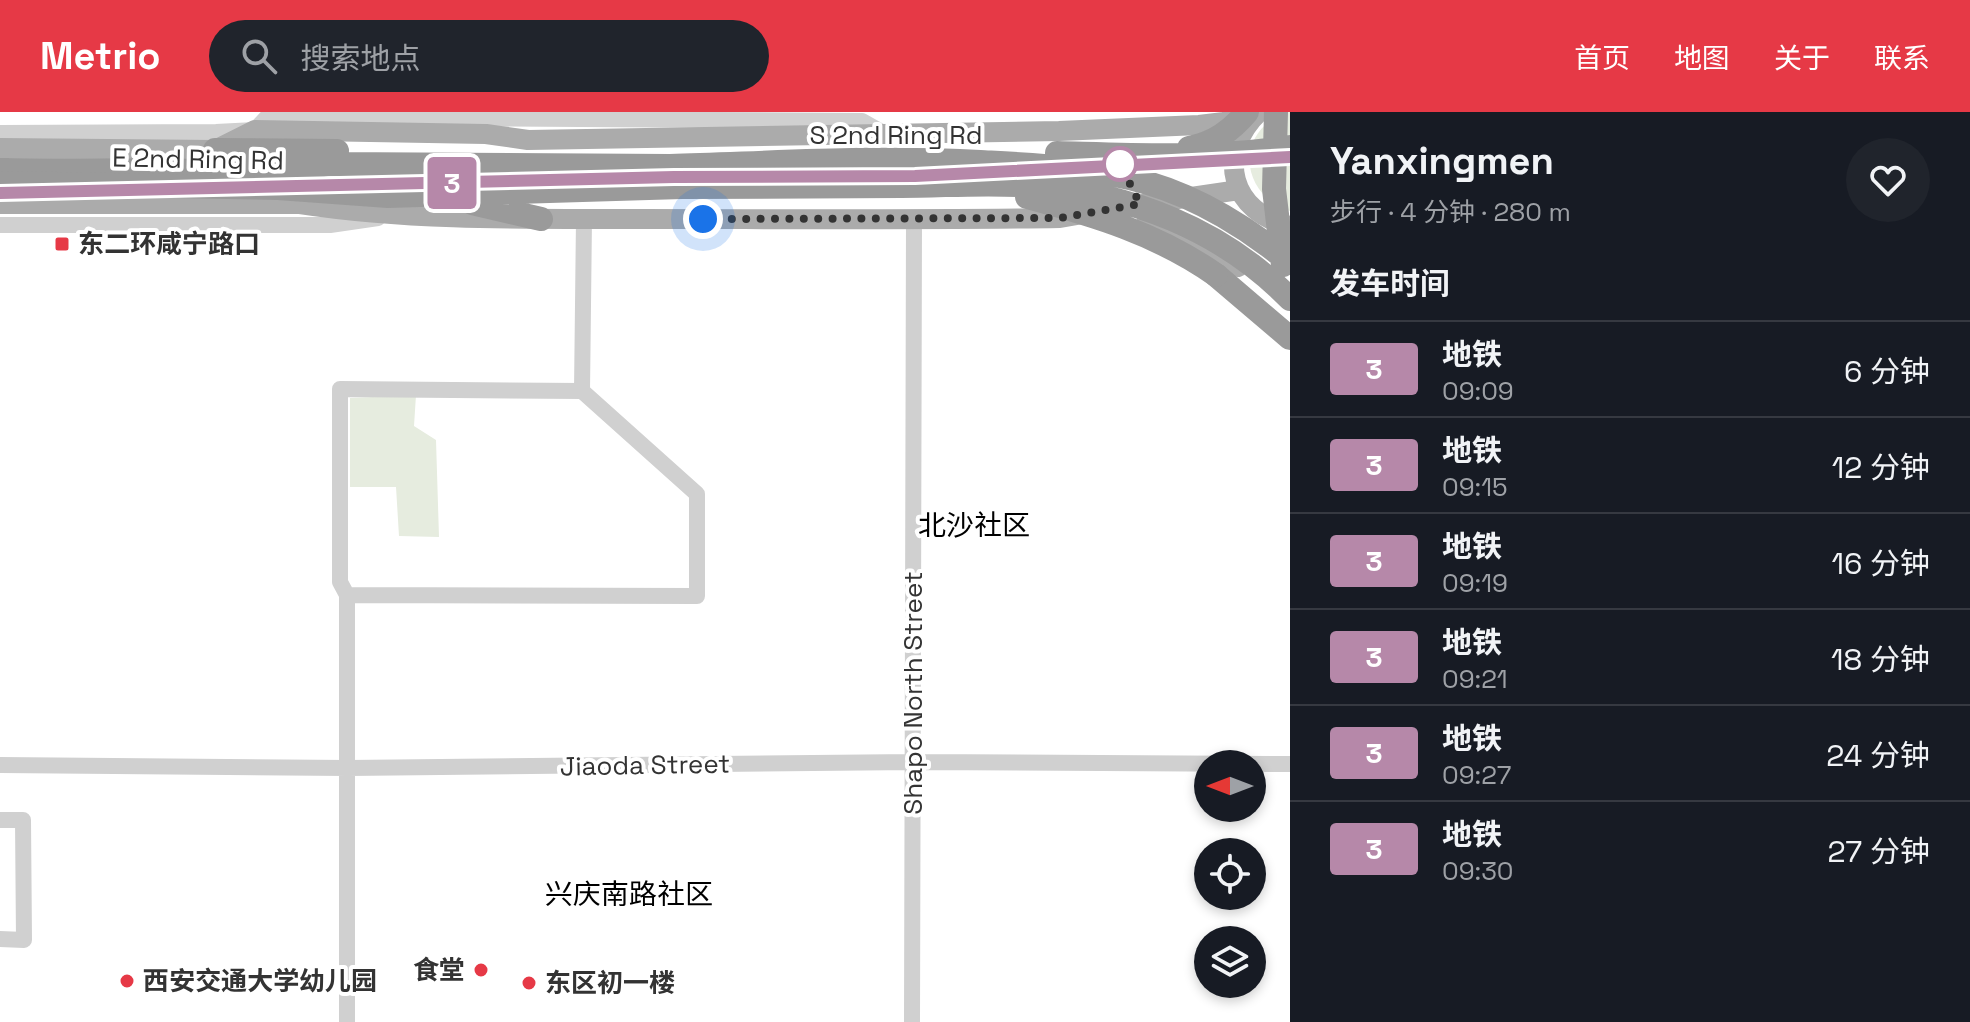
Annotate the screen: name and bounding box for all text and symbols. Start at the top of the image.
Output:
search box [209,20,769,92]
text: Metrio [40,32,161,80]
icon: search [237,34,281,78]
text: 搜索地点 [301,39,421,78]
text: 首页 [1574,40,1630,76]
text: 地图 [1674,40,1730,76]
text: 关于 [1774,40,1830,76]
text: 联系 [1874,40,1930,76]
street label: S 2nd Ring Rd [810,118,982,152]
text: Yanxingmen [1330,137,1554,185]
button: heart [1846,138,1930,222]
street label: E 2nd Ring Rd [112,141,284,177]
unlabelled marker [1103,147,1137,181]
line badge: 3 [426,157,478,209]
text: 3 [443,165,461,201]
text: 步行 · 4 分钟 · 280 m [1330,195,1571,229]
your location [683,199,723,239]
place label: 东二环咸宁路口 [78,227,260,261]
marker: 东二环咸宁路口 [53,235,71,253]
text: 发车时间 [1330,264,1450,303]
text: 地铁 [1442,335,1502,374]
text: 3 [1365,351,1383,387]
text: 6 分钟 [1844,352,1930,391]
text: 09:09 [1442,374,1514,408]
text: 地铁 [1442,431,1502,470]
text: 3 [1365,447,1383,483]
text: 12 分钟 [1832,448,1930,487]
text: 09:15 [1442,470,1508,504]
district label: 北沙社区 [918,507,1030,543]
text: 地铁 [1442,527,1502,566]
text: 3 [1365,543,1383,579]
text: 16 分钟 [1831,544,1930,583]
text: 09:19 [1442,566,1508,600]
street label: Shapo North Street [896,571,930,815]
text: 地铁 [1442,623,1502,662]
text: 3 [1365,639,1383,675]
text: 18 分钟 [1831,640,1930,679]
text: 09:21 [1442,662,1508,696]
text: 地铁 [1442,719,1502,758]
text: 3 [1365,735,1383,771]
text: 24 分钟 [1826,736,1930,775]
street label: Jiaoda Street [560,747,730,783]
north arrow [1194,750,1266,822]
map controls [1194,750,1266,998]
text: 09:27 [1442,758,1511,792]
text: 地铁 [1442,815,1502,854]
text: 3 [1365,831,1383,867]
text: 27 分钟 [1828,832,1930,871]
button: locate [1194,838,1266,910]
text: 09:30 [1442,854,1514,888]
district label: 兴庆南路社区 [545,876,713,912]
button: layers [1194,926,1266,998]
place label: 食堂 [413,953,465,987]
marker: 食堂 [472,961,490,979]
place label: 西安交通大学幼儿园 [143,964,377,998]
place label: 东区初一楼 [545,966,675,1000]
marker: 西安交通大学幼儿园 [118,972,136,990]
marker: 东区初一楼 [520,974,538,992]

